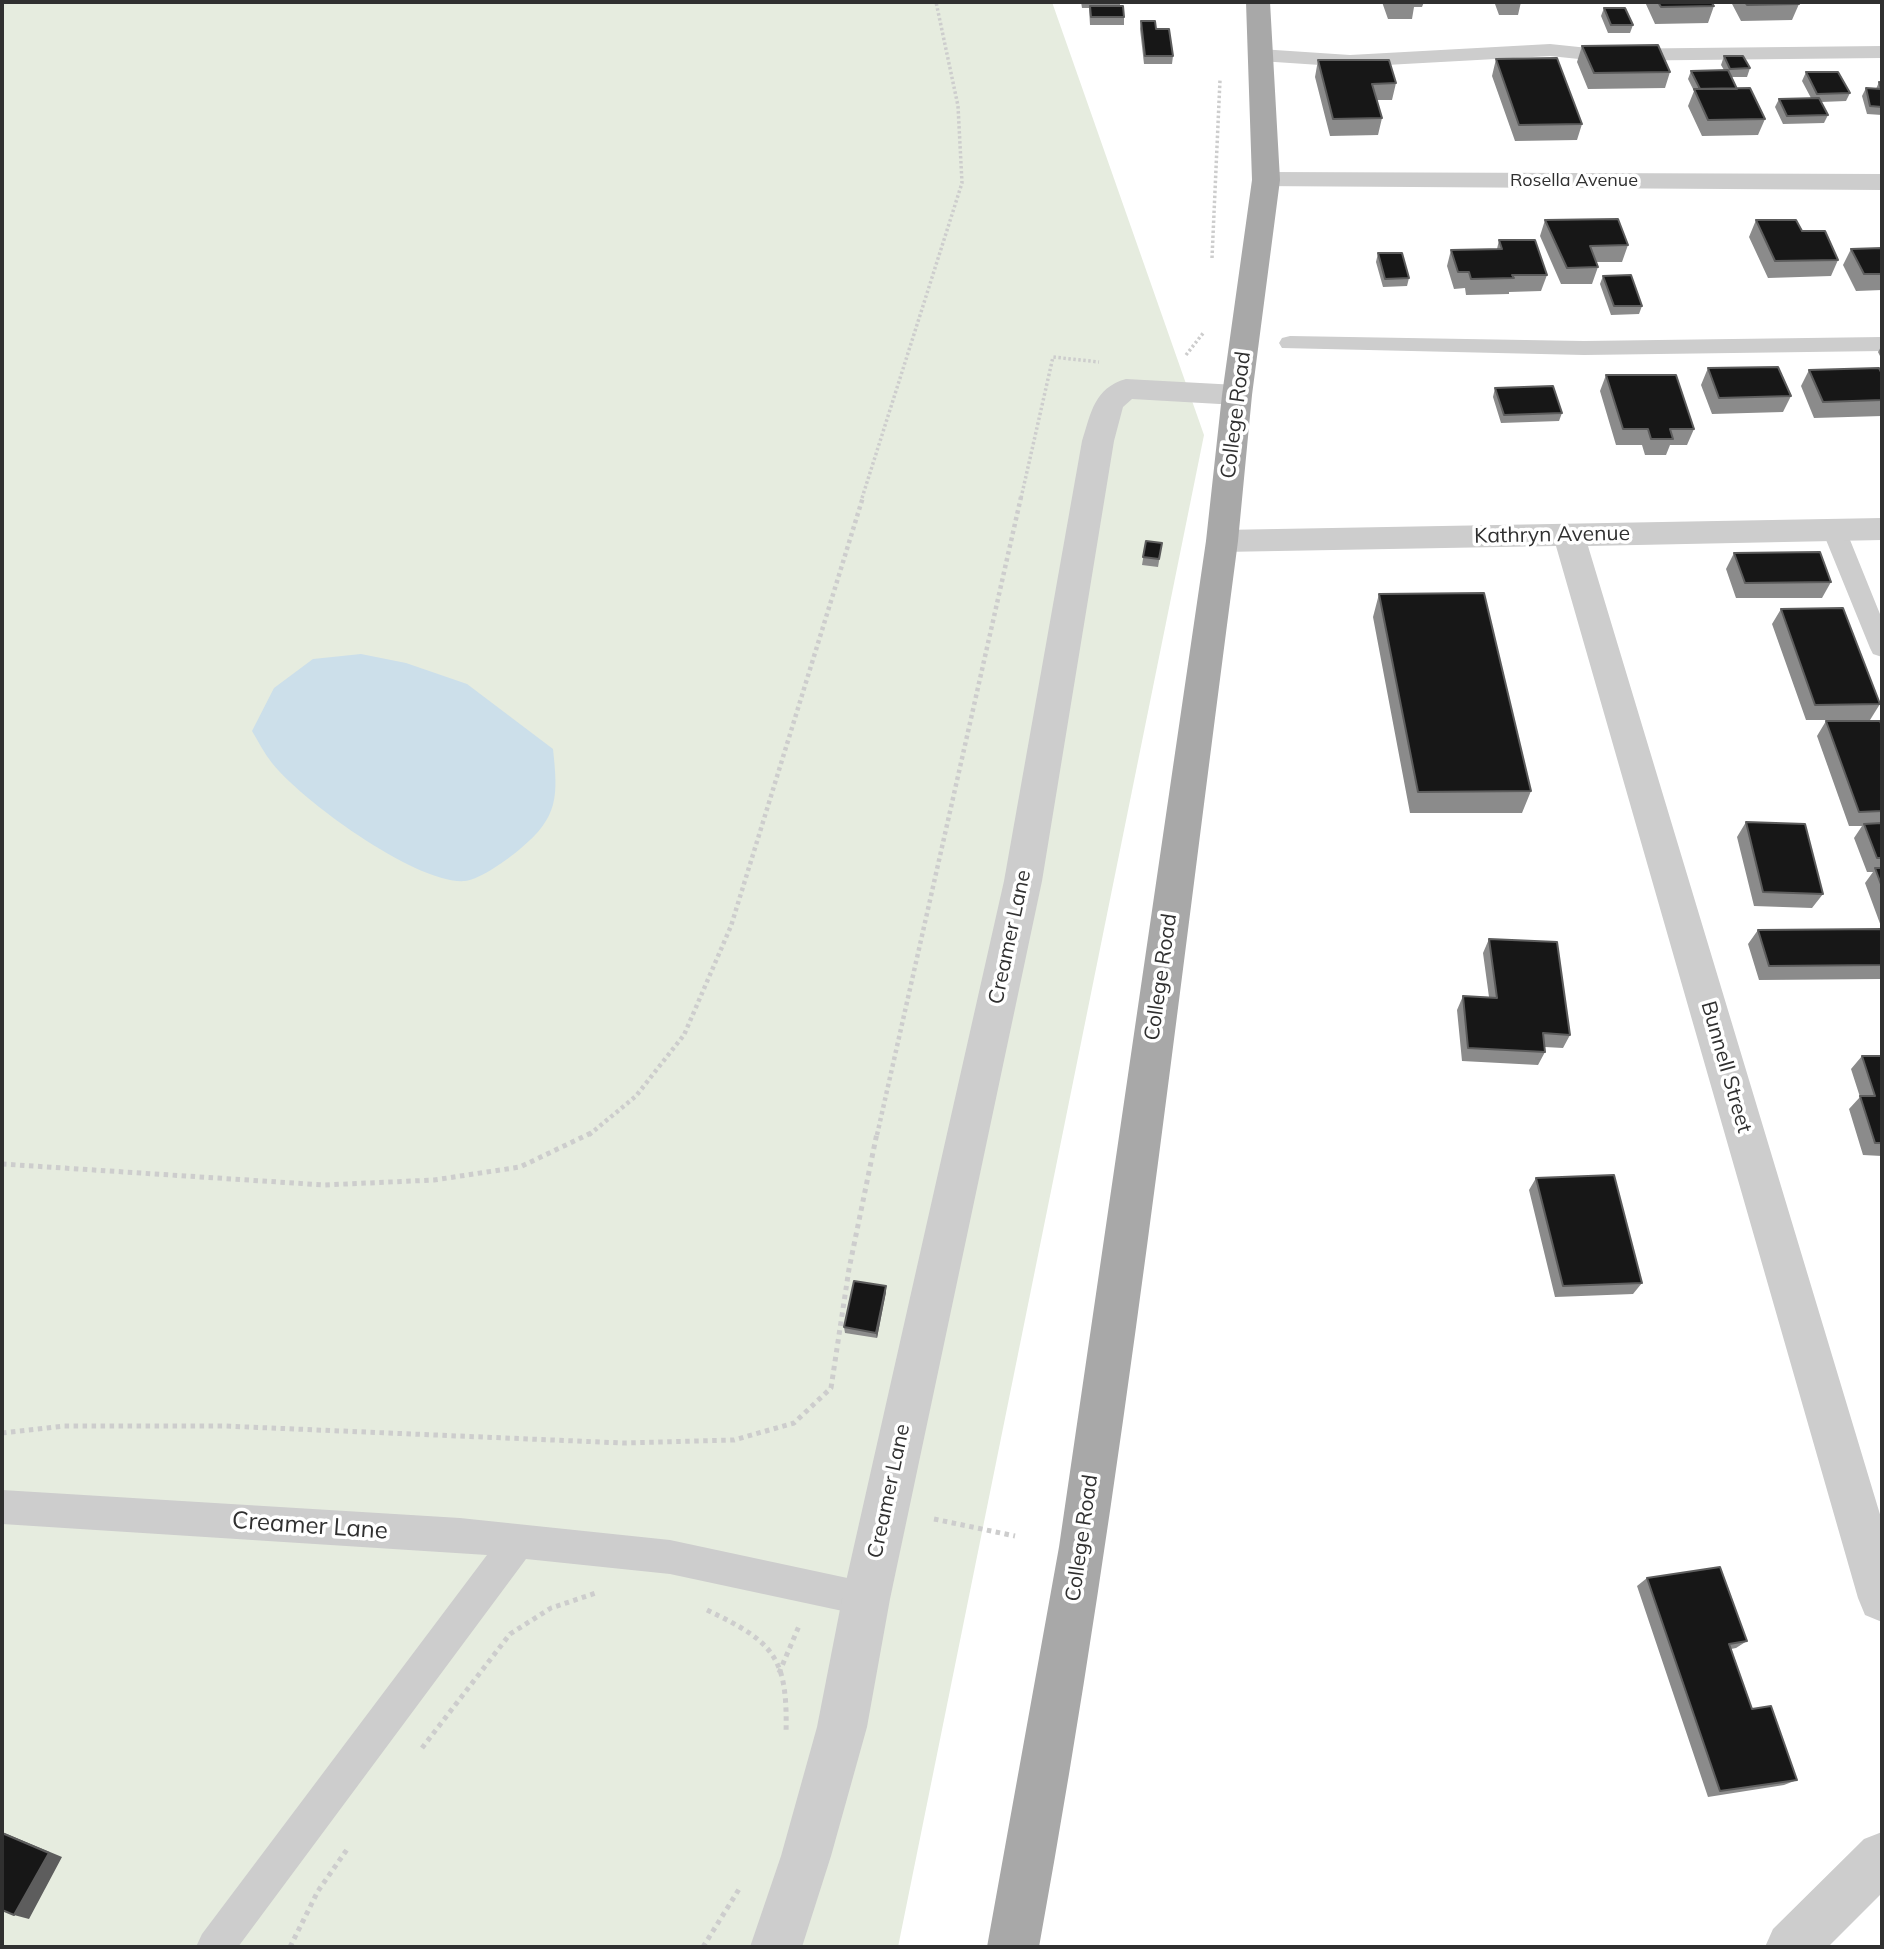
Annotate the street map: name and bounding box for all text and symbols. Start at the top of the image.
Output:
street label: Rosella Avenue [1510,170,1638,192]
street label: College Road [1216,350,1256,480]
street label: Kathryn Avenue [1474,521,1630,549]
street label: Creamer Lane [983,868,1037,1006]
street label: College Road [1140,912,1182,1042]
street label: Bunnell Street [1695,998,1757,1136]
street label: Creamer Lane [862,1422,916,1560]
street label: College Road [1061,1473,1103,1603]
street label: Creamer Lane [231,1506,389,1546]

